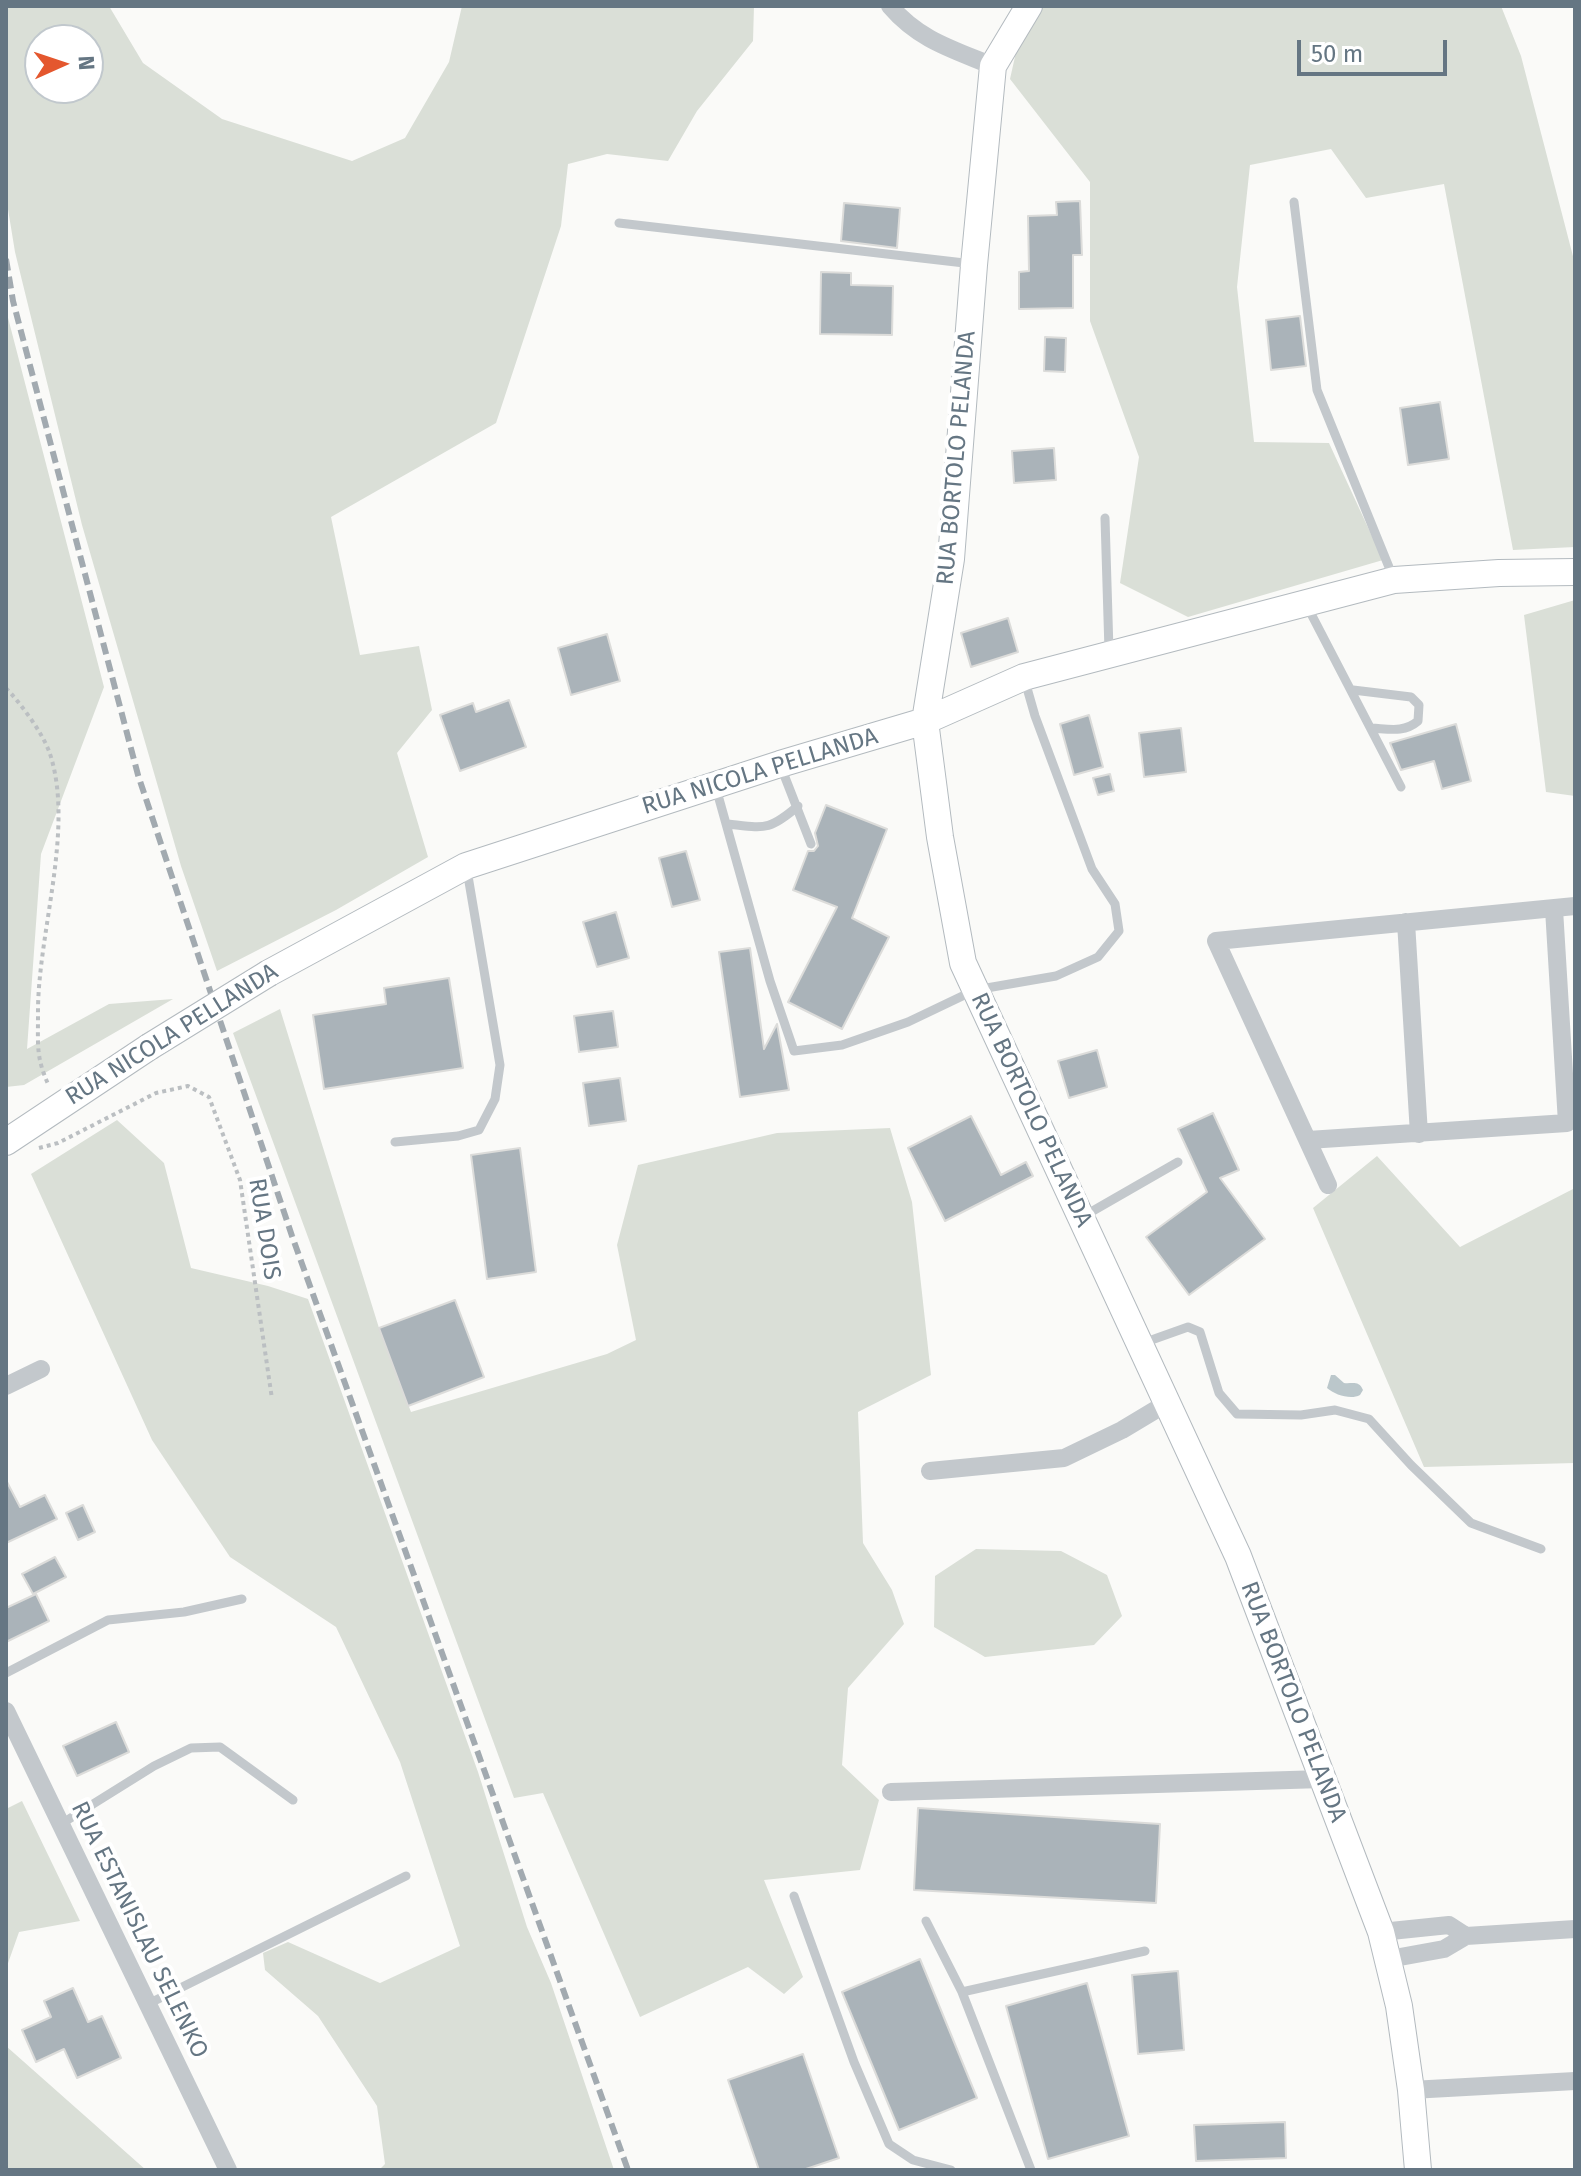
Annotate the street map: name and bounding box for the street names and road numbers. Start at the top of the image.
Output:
street label: RUA BORTOLO PELANDA [932,330,982,586]
street label: RUA NICOLA PELLANDA [639,722,881,822]
street label: RUA NICOLA PELLANDA [60,958,284,1112]
street label: RUA BORTOLO PELANDA [964,988,1098,1232]
street label: RUA DOIS [242,1176,286,1282]
street label: RUA BORTOLO PELANDA [1234,1578,1352,1826]
street label: RUA ESTANISLAU SELENKO [64,1797,214,2063]

